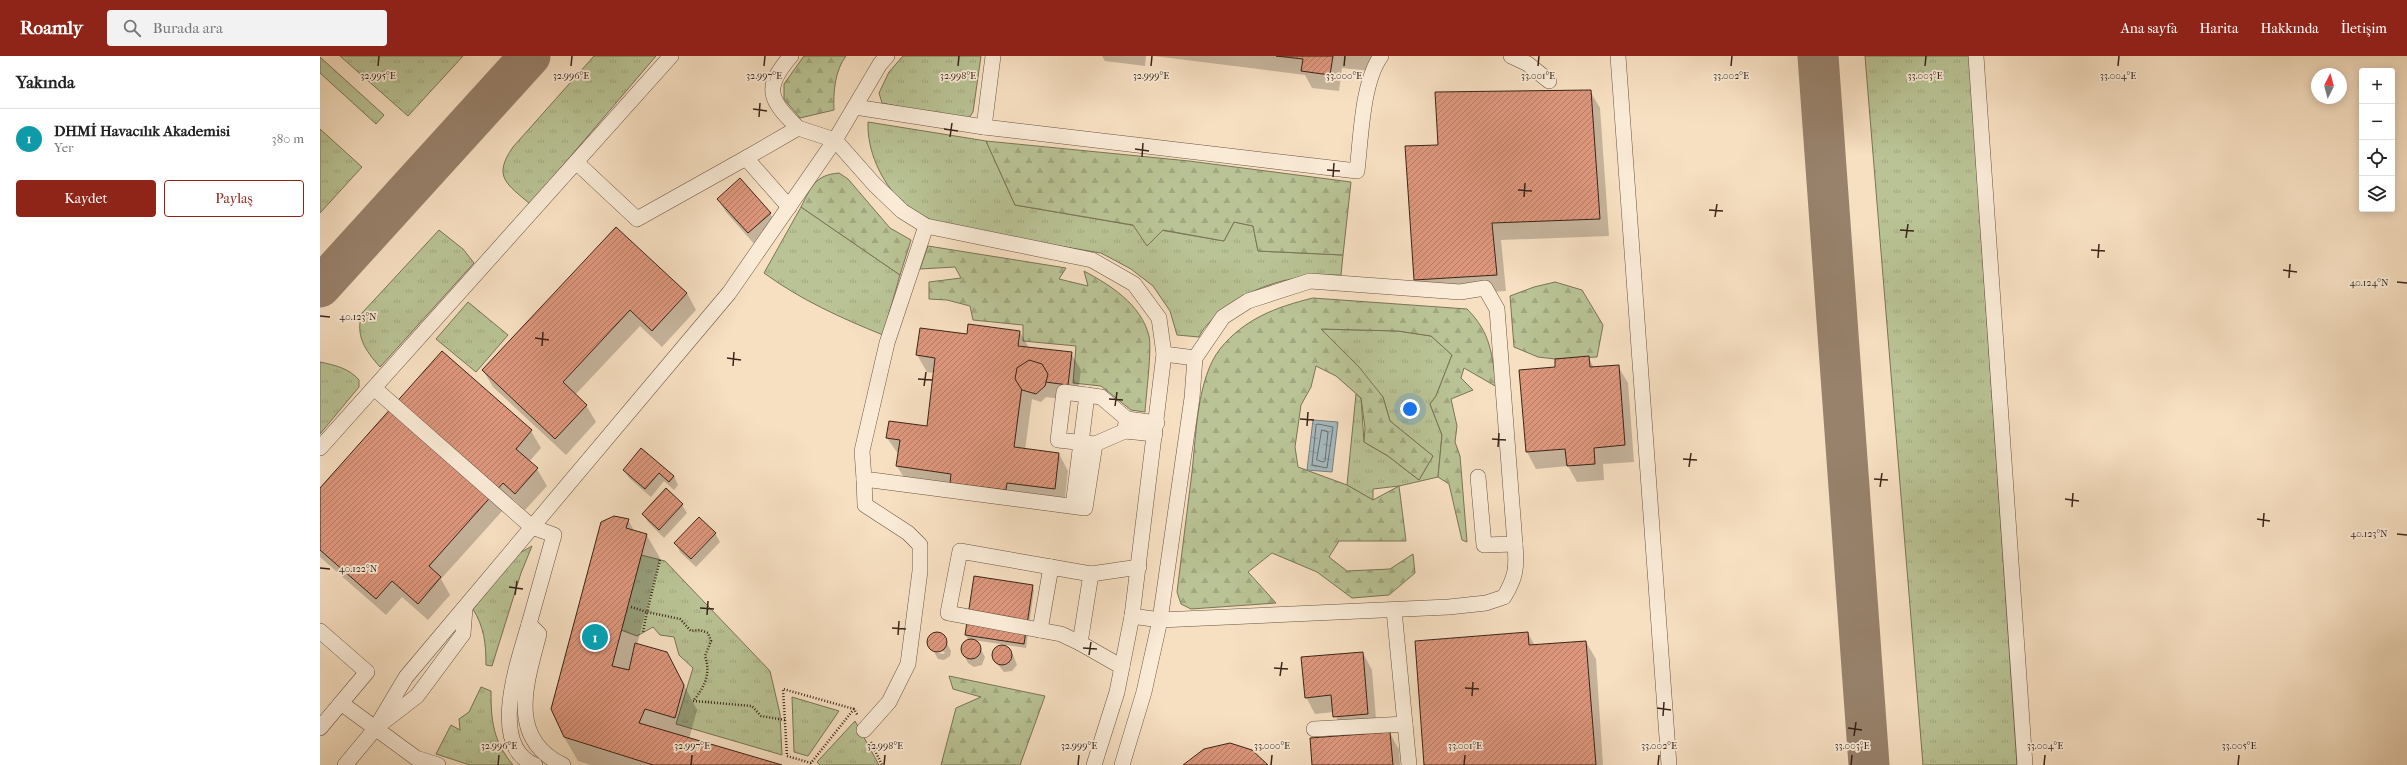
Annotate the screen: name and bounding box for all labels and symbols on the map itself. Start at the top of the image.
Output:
north arrow [2311,68,2347,104]
text: 32.995°E [360,70,396,82]
text: 32.996°E [553,70,589,82]
text: 32.997°E [746,70,782,82]
text: 32.998°E [940,70,976,82]
text: 32.999°E [1133,70,1169,82]
text: 33.000°E [1326,70,1362,82]
text: 33.001°E [1521,70,1555,82]
text: 33.002°E [1713,70,1749,82]
text: 33.003°E [1907,70,1943,82]
text: 33.004°E [2100,70,2136,82]
text: 40.124°N [2349,277,2389,289]
text: 40.123°N [339,311,377,323]
your location [1400,399,1420,419]
text: 40.123°N [2350,528,2388,540]
text: 40.122°N [339,563,378,575]
pin: 1 [582,622,608,652]
text: 32.996°E [481,740,517,752]
text: 32.997°E [674,740,710,752]
text: 32.998°E [867,740,903,752]
text: 32.999°E [1061,740,1097,752]
text: 33.000°E [1254,740,1290,752]
text: 33.001°E [1448,740,1482,752]
text: 33.002°E [1641,740,1677,752]
text: 33.003°E [1834,740,1870,752]
text: 33.004°E [2027,740,2063,752]
text: 33.005°E [2221,740,2257,752]

